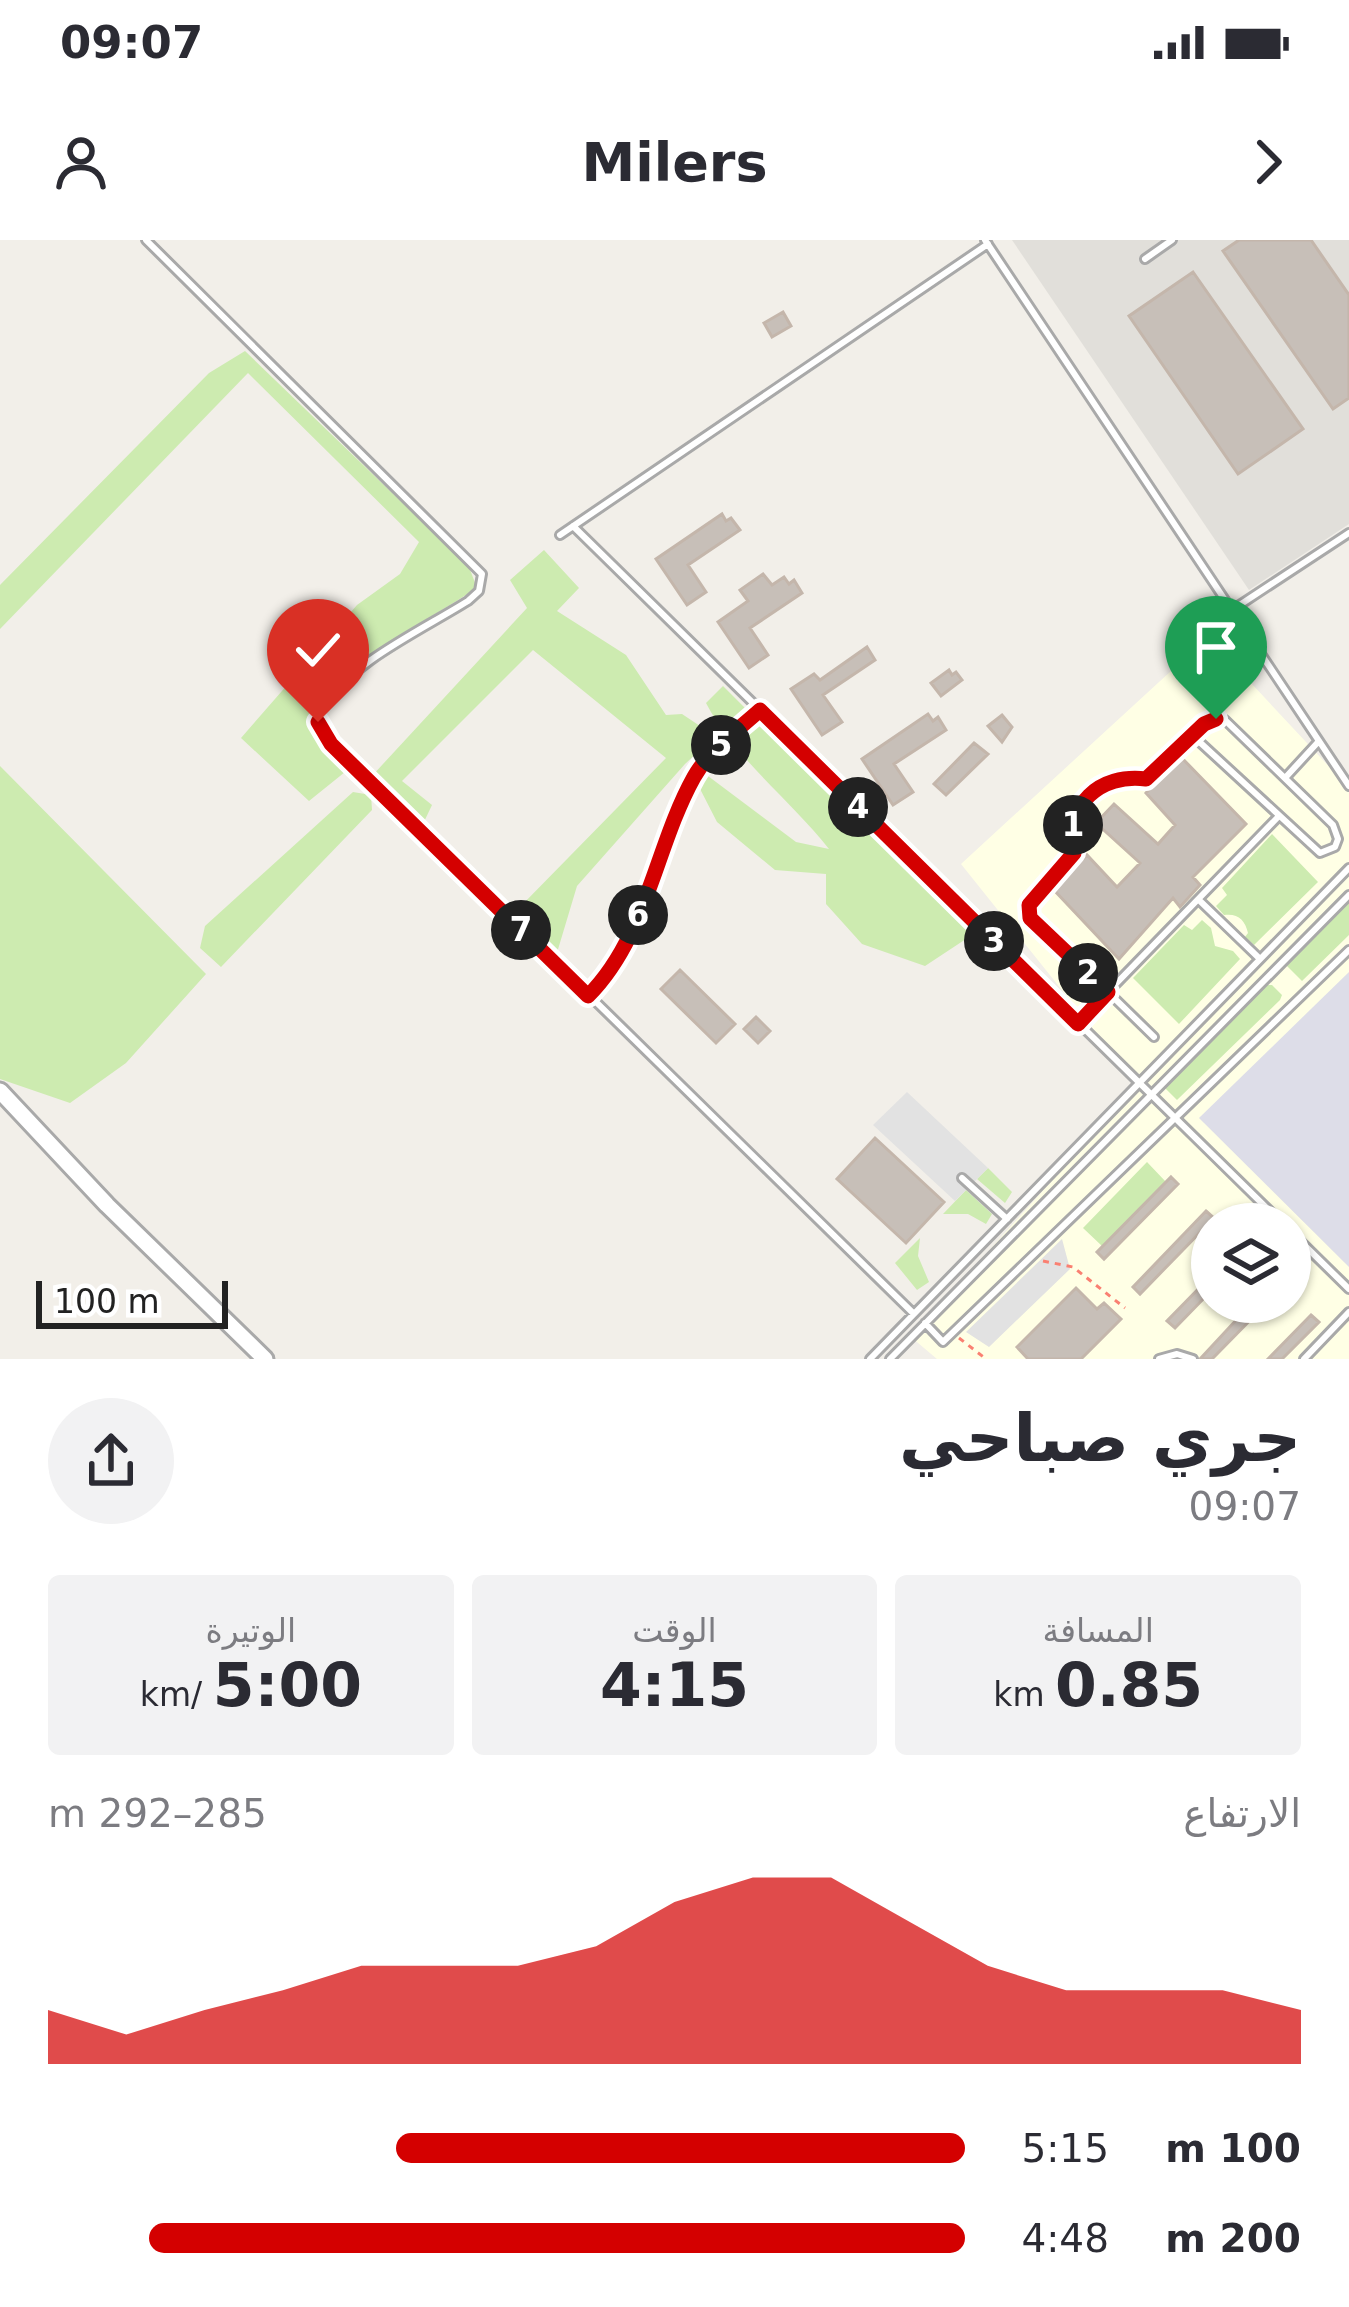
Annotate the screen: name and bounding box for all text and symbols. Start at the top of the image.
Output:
text: 09:07 [60,16,203,69]
icon: person [48,129,114,195]
icon: forward [1235,129,1301,195]
text: Milers [581,131,768,194]
pin [1165,596,1267,719]
pin [267,599,369,722]
icon: arrive [1183,614,1249,680]
icon: check [285,617,351,683]
pin: 5 [691,715,751,775]
text: 5 [710,725,732,764]
pin: 4 [828,777,888,837]
text: 4 [847,787,869,826]
pin: 1 [1043,795,1103,855]
text: 1 [1062,805,1084,844]
pin: 6 [608,885,668,945]
text: 6 [627,895,649,934]
pin: 7 [491,900,551,960]
text: 7 [510,910,532,949]
pin: 3 [964,911,1024,971]
text: 3 [983,921,1005,960]
pin: 2 [1058,943,1118,1003]
text: 2 [1077,953,1099,992]
map controls [1191,1203,1311,1323]
button: layers [1191,1203,1311,1323]
scale bar [36,1275,228,1328]
text: 100 m [54,1282,160,1321]
button: share [48,1398,174,1524]
text: جري صباحي [899,1400,1301,1477]
text: 09:07 [1189,1484,1301,1529]
text: الوتيرة [205,1611,296,1650]
text: الوقت [632,1611,717,1650]
text: المسافة [1043,1611,1154,1650]
text: 5:00 [213,1650,362,1720]
text: 4:15 [600,1650,749,1720]
text: 0.85 [1055,1650,1203,1720]
text: /km [140,1675,213,1714]
text: km [993,1675,1055,1714]
text: 285–292 m [48,1791,267,1836]
text: الارتفاع [1183,1791,1301,1836]
text: 5:15 [1021,2126,1109,2171]
text: 100 m [1165,2126,1301,2171]
text: 4:48 [1021,2216,1109,2261]
text: 200 m [1165,2216,1301,2261]

